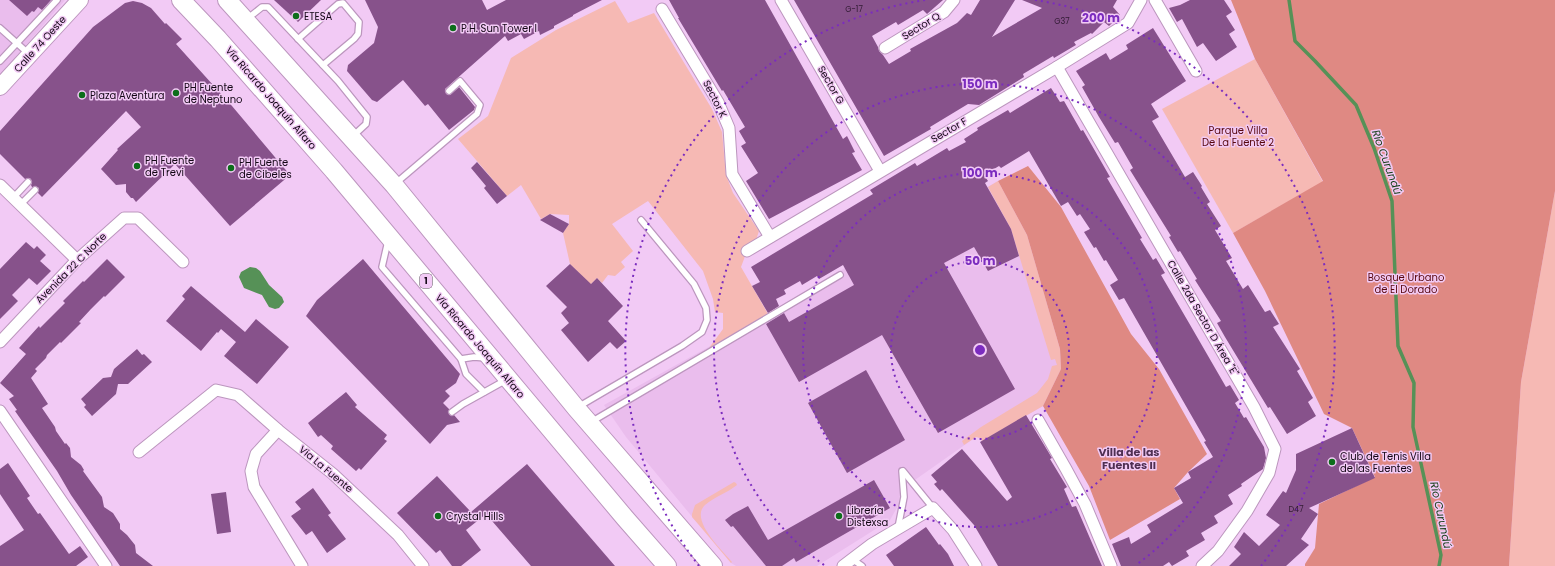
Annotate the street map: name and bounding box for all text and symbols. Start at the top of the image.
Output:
house number: G-17 [845,4,863,15]
street label: Sector Q [899,8,943,44]
place label: ETESA [304,9,333,24]
text: 200 m [1082,9,1120,26]
marker: ETESA [291,11,301,21]
street label: Calle 74 Oeste [10,12,70,76]
house number: G37 [1054,16,1070,27]
place label: P.H. Sun Tower I [461,21,537,36]
marker: P.H. Sun Tower I [448,23,458,33]
street label: Vía Ricardo Joaquín Alfaro [222,43,320,153]
street label: Sector G [814,63,848,107]
text: 150 m [962,75,998,92]
street label: Sector K [699,78,731,120]
place label: PH Fuente de Neptuno [184,80,242,107]
place label: Plaza Aventura [90,88,164,103]
marker: PH Fuente de Neptuno [171,88,181,98]
marker: Plaza Aventura [77,90,87,100]
street label: Sector F [928,114,970,146]
park label: Parque Villa De La Fuente 2 [1202,123,1274,150]
water label: Río Curundú [1368,127,1406,197]
place label: PH Fuente de Trevi [145,153,194,180]
place label: PH Fuente de Cibeles [239,155,292,182]
marker: PH Fuente de Trevi [132,161,142,171]
marker: PH Fuente de Cibeles [226,163,236,173]
text: 100 m [962,164,998,181]
street label: Avenida 22 C Norte [32,229,110,307]
text: 50 m [965,252,996,269]
street label: Calle 2da Sector D Área "E" [1164,257,1242,379]
park label: Bosque Urbano de El Dorado [1368,270,1444,297]
road number: 1 [420,274,432,288]
street label: Vía Ricardo Joaquín Alfaro [432,291,528,401]
centre of rings [973,343,987,357]
street label: Via La Fuente [296,442,356,496]
district label: Villa de las Fuentes II [1099,444,1160,473]
place label: Club de Tenis Villa de las Fuentes [1340,449,1431,476]
marker: Club de Tenis Villa de las Fuentes [1327,457,1337,467]
water label: Río Curundú [1426,480,1456,550]
place label: Librería Distexsa [847,503,888,530]
house number: D47 [1288,504,1304,515]
place label: Crystal Hills [446,509,503,524]
marker: Crystal Hills [433,511,443,521]
marker: Librería Distexsa [834,511,844,521]

